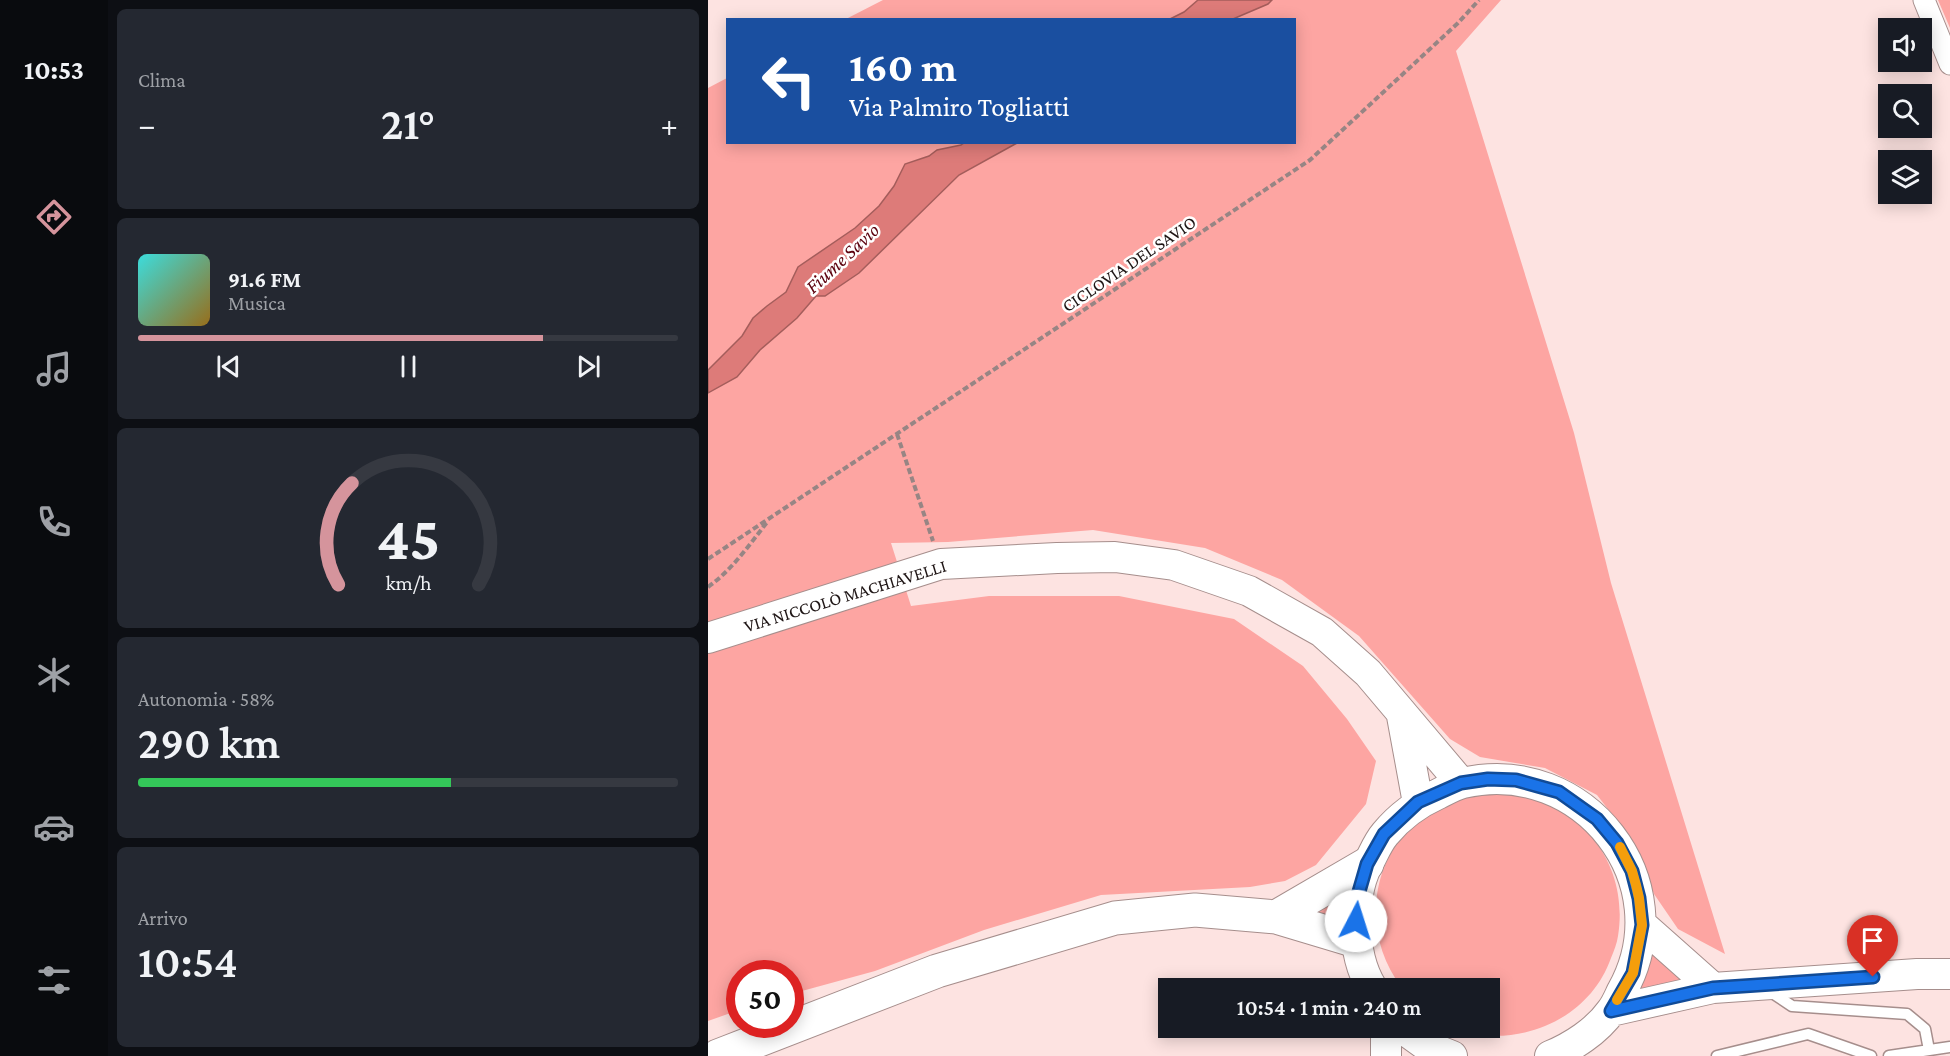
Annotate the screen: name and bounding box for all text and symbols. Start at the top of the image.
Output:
map controls [1878,18,1932,204]
button: sound [1878,18,1932,72]
icon: left [750,42,828,120]
text: 160 m [849,43,957,90]
text: 10:53 [24,55,84,85]
text: Clima [138,69,186,91]
button: search [1878,84,1932,138]
text: Via Palmiro Togliatti [849,92,1069,122]
text: 21° [381,99,435,149]
text: − [138,106,155,143]
text: + [661,106,678,143]
button: layers [1878,150,1932,204]
icon: directions [33,196,75,238]
street label: CICLOVIA DEL SAVIO [1058,212,1200,316]
water label: Fiume Savio [801,219,883,297]
text: 91.6 FM [228,267,301,292]
text: Musica [228,292,286,314]
icon: music [33,348,75,390]
icon: previous [212,350,245,383]
icon: pause [392,350,425,383]
icon: next [572,350,605,383]
icon: phone [33,501,75,543]
text: 45 [376,503,440,572]
street label: VIA NICCOLÒ MACHIAVELLI [741,556,949,636]
text: km/h [385,571,432,595]
icon: climate [33,654,75,696]
text: Autonomia · 58% [138,688,274,710]
text: 290 km [138,718,280,768]
icon: car [33,806,75,848]
position arrow [1324,889,1388,953]
text: Arrivo [138,907,188,929]
pin [1847,915,1898,977]
icon: arrive [1856,924,1889,957]
text: 10:54 [138,937,238,987]
icon: filters [33,959,75,1001]
speed limit sign: 50 [726,960,804,1038]
text: 10:54 · 1 min · 240 m [1237,995,1421,1020]

